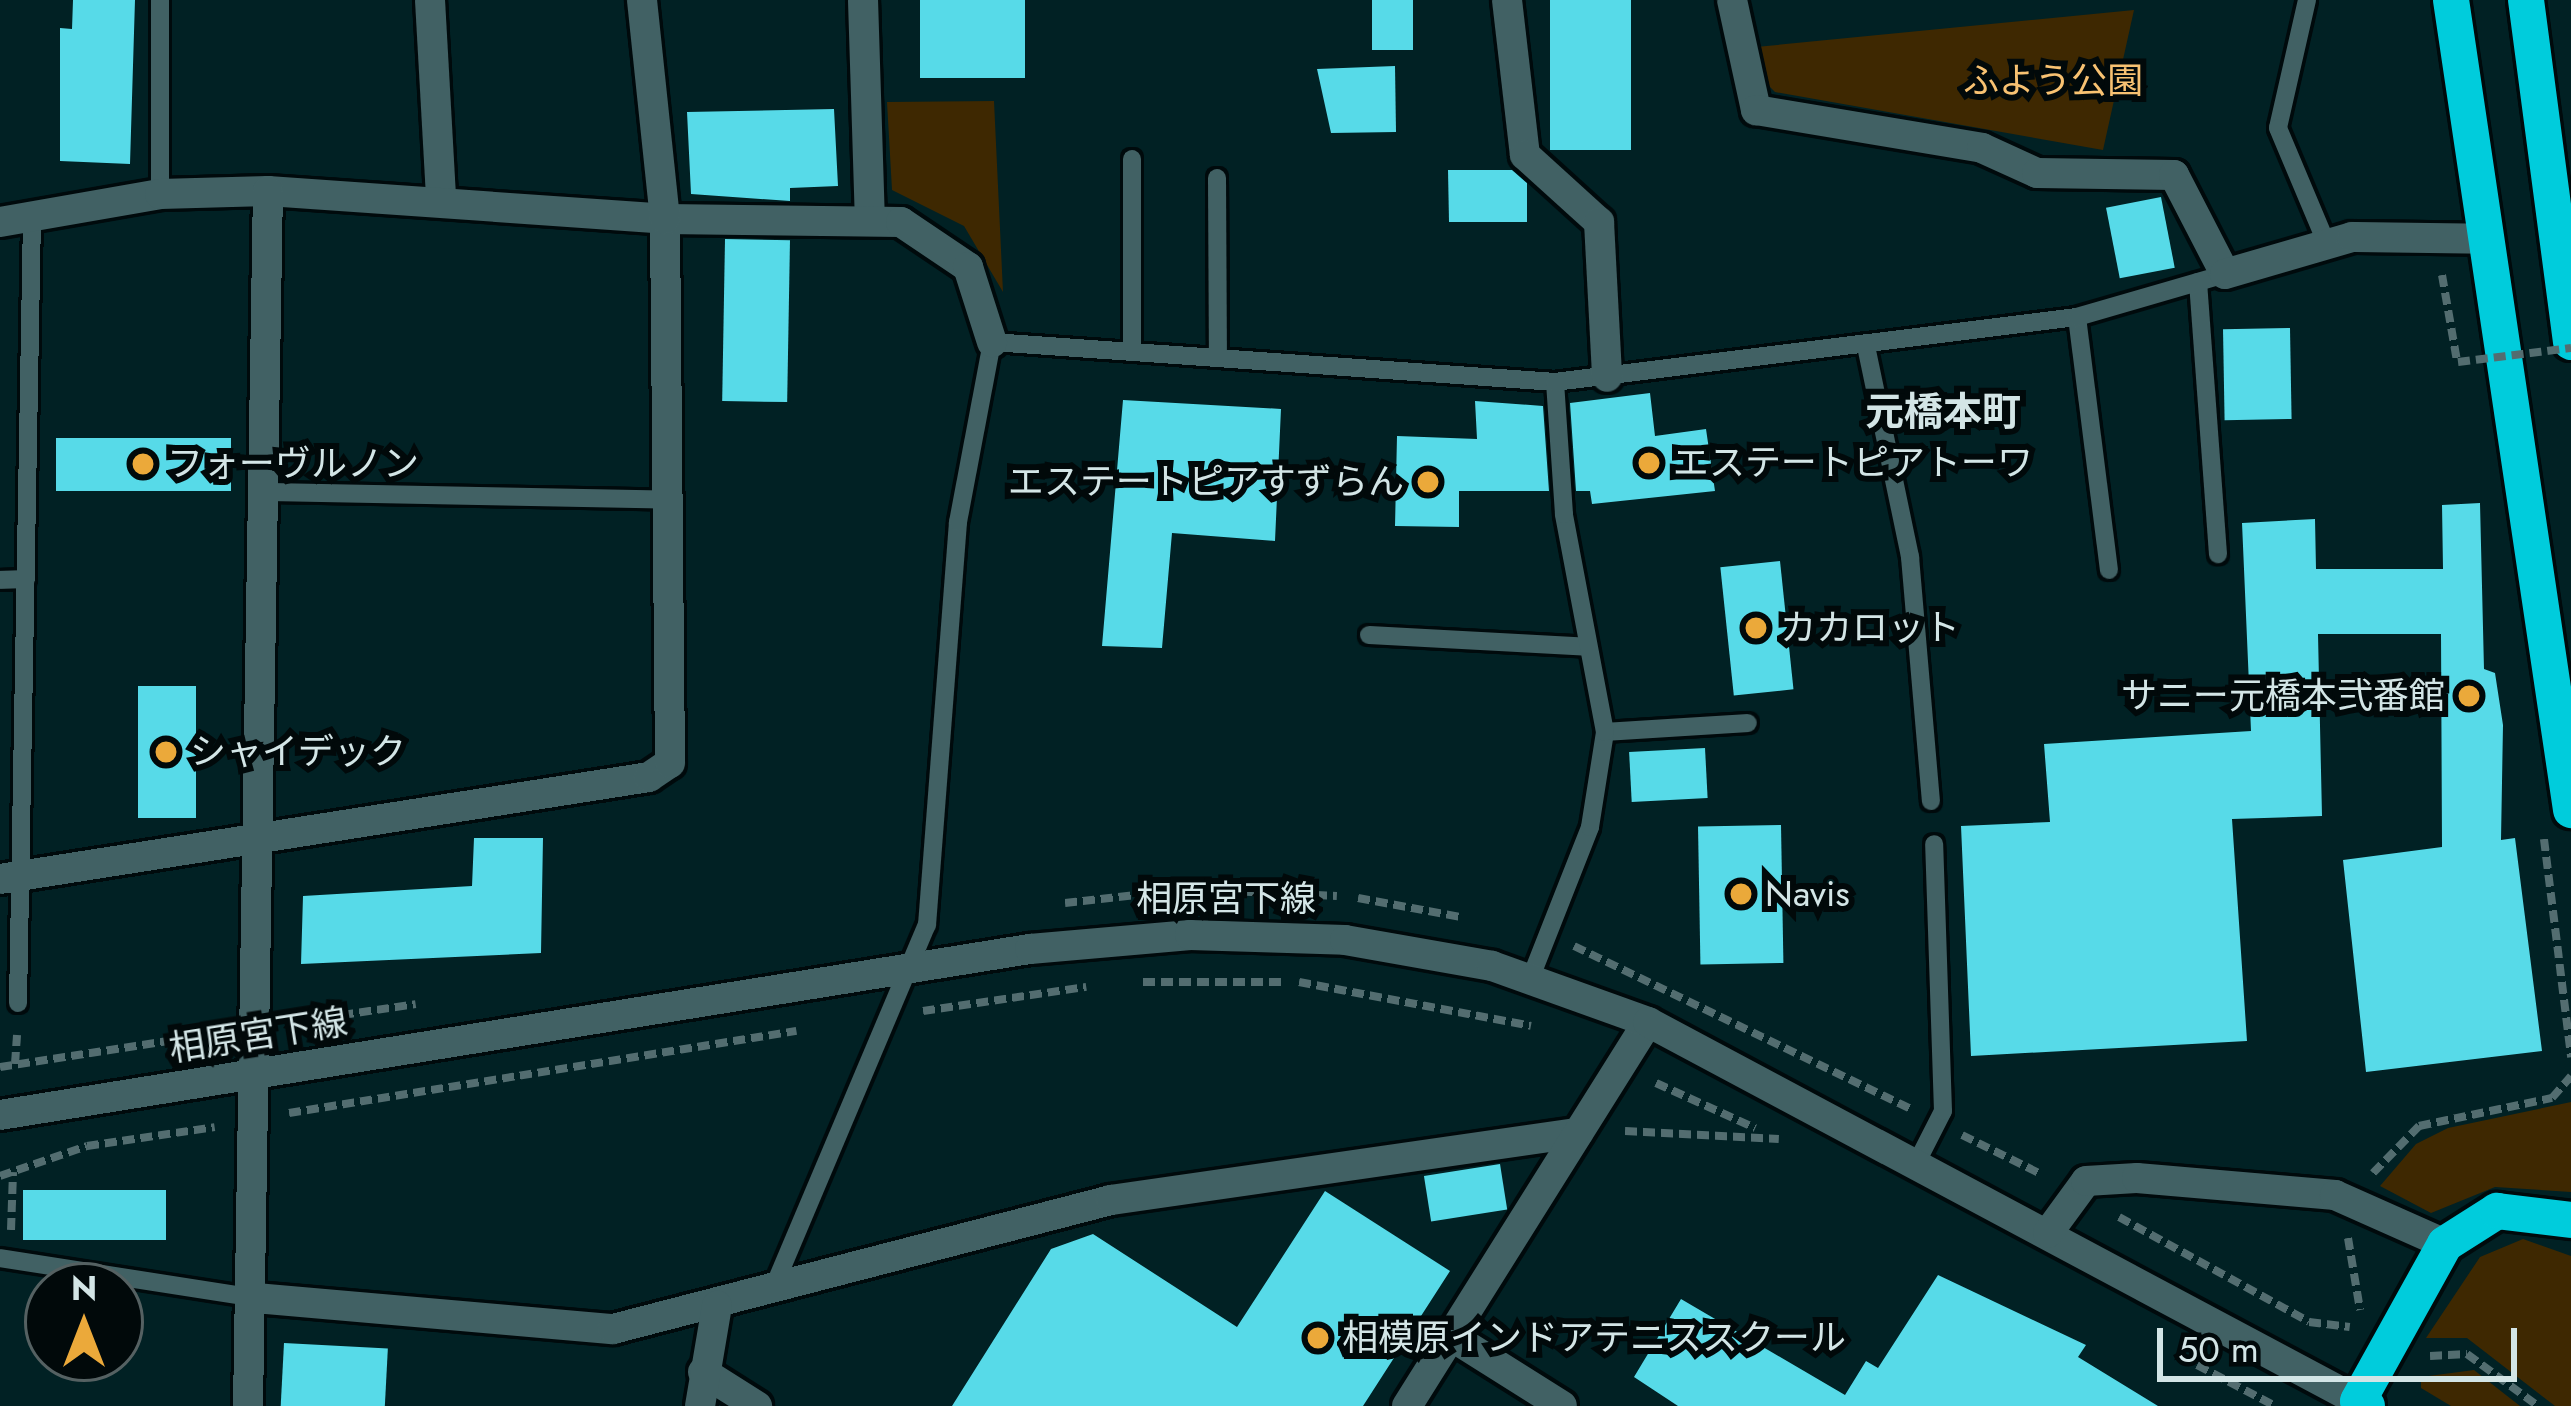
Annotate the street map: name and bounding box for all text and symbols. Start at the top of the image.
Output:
park label: ふよう公園 [1963,59,2143,103]
district label: 元橋本町 [1865,389,2021,435]
place label: エステートピアトーワ [1673,441,2033,485]
place label: フォーヴルノン [167,442,419,486]
marker: エステートピアトーワ [1636,450,1662,476]
marker: フォーヴルノン [130,451,156,477]
place label: エステートピアすずらん [1008,460,1404,504]
marker: エステートピアすずらん [1415,469,1441,495]
place label: カカロット [1780,606,1960,650]
marker: カカロット [1743,615,1769,641]
place label: サニー元橋本弐番館 [2121,674,2445,718]
marker: サニー元橋本弐番館 [2456,683,2482,709]
place label: シャイデック [190,730,406,774]
marker: シャイデック [153,739,179,765]
place label: Navis [1765,872,1850,916]
street label: 相原宮下線 [1136,877,1316,921]
marker: Navis [1728,881,1754,907]
street label: 相原宮下線 [166,1000,350,1070]
north arrow [24,1262,144,1382]
text: N [71,1265,97,1312]
scale bar [2163,1304,2523,1378]
place label: 相模原インドアテニススクール [1342,1316,1846,1360]
text: 50 m [2178,1323,2259,1375]
marker: 相模原インドアテニススクール [1305,1325,1331,1351]

